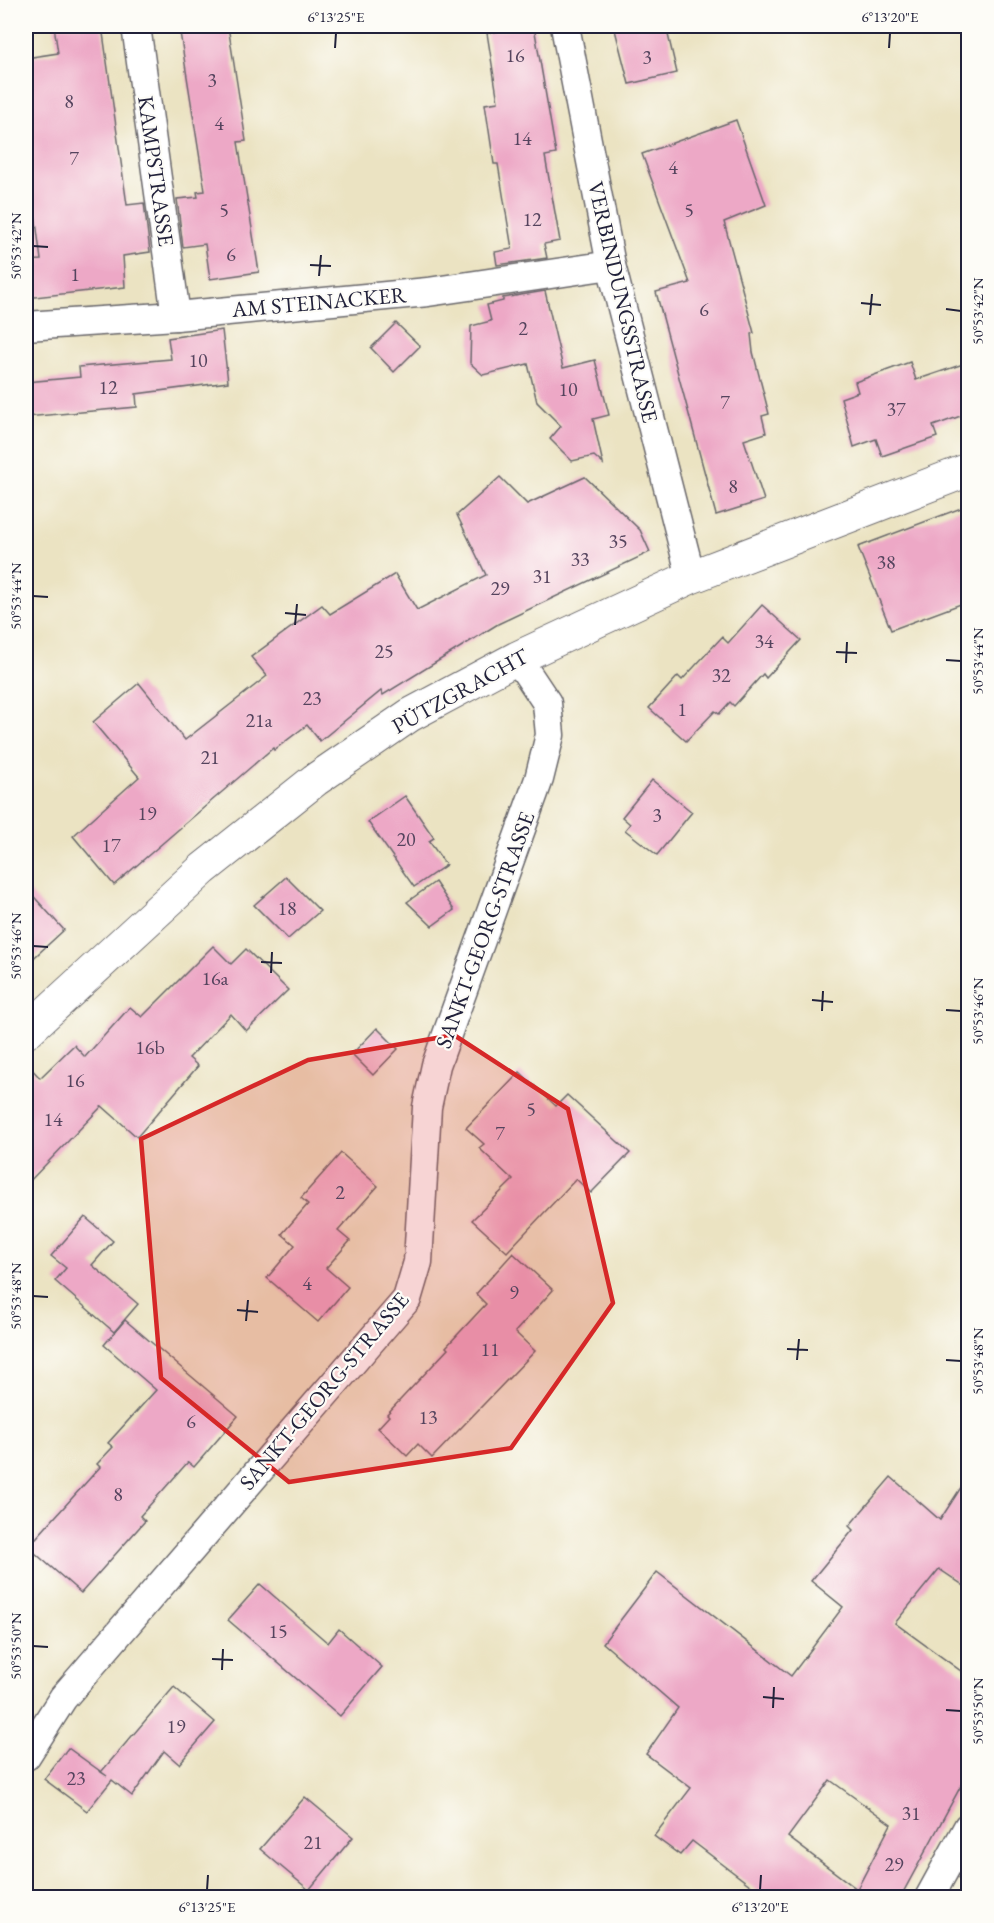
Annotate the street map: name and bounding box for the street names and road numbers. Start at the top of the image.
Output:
street label: KAMPSTRASSE [131,94,181,248]
street label: VERBINDUNGSSTRASSE [581,178,665,426]
street label: AM STEINACKER [230,280,408,324]
street label: PÜTZGRACHT [387,641,534,740]
street label: SANKT-GEORG-STRASSE [429,808,541,1052]
street label: SANKT-GEORG-STRASSE [233,1286,415,1496]

